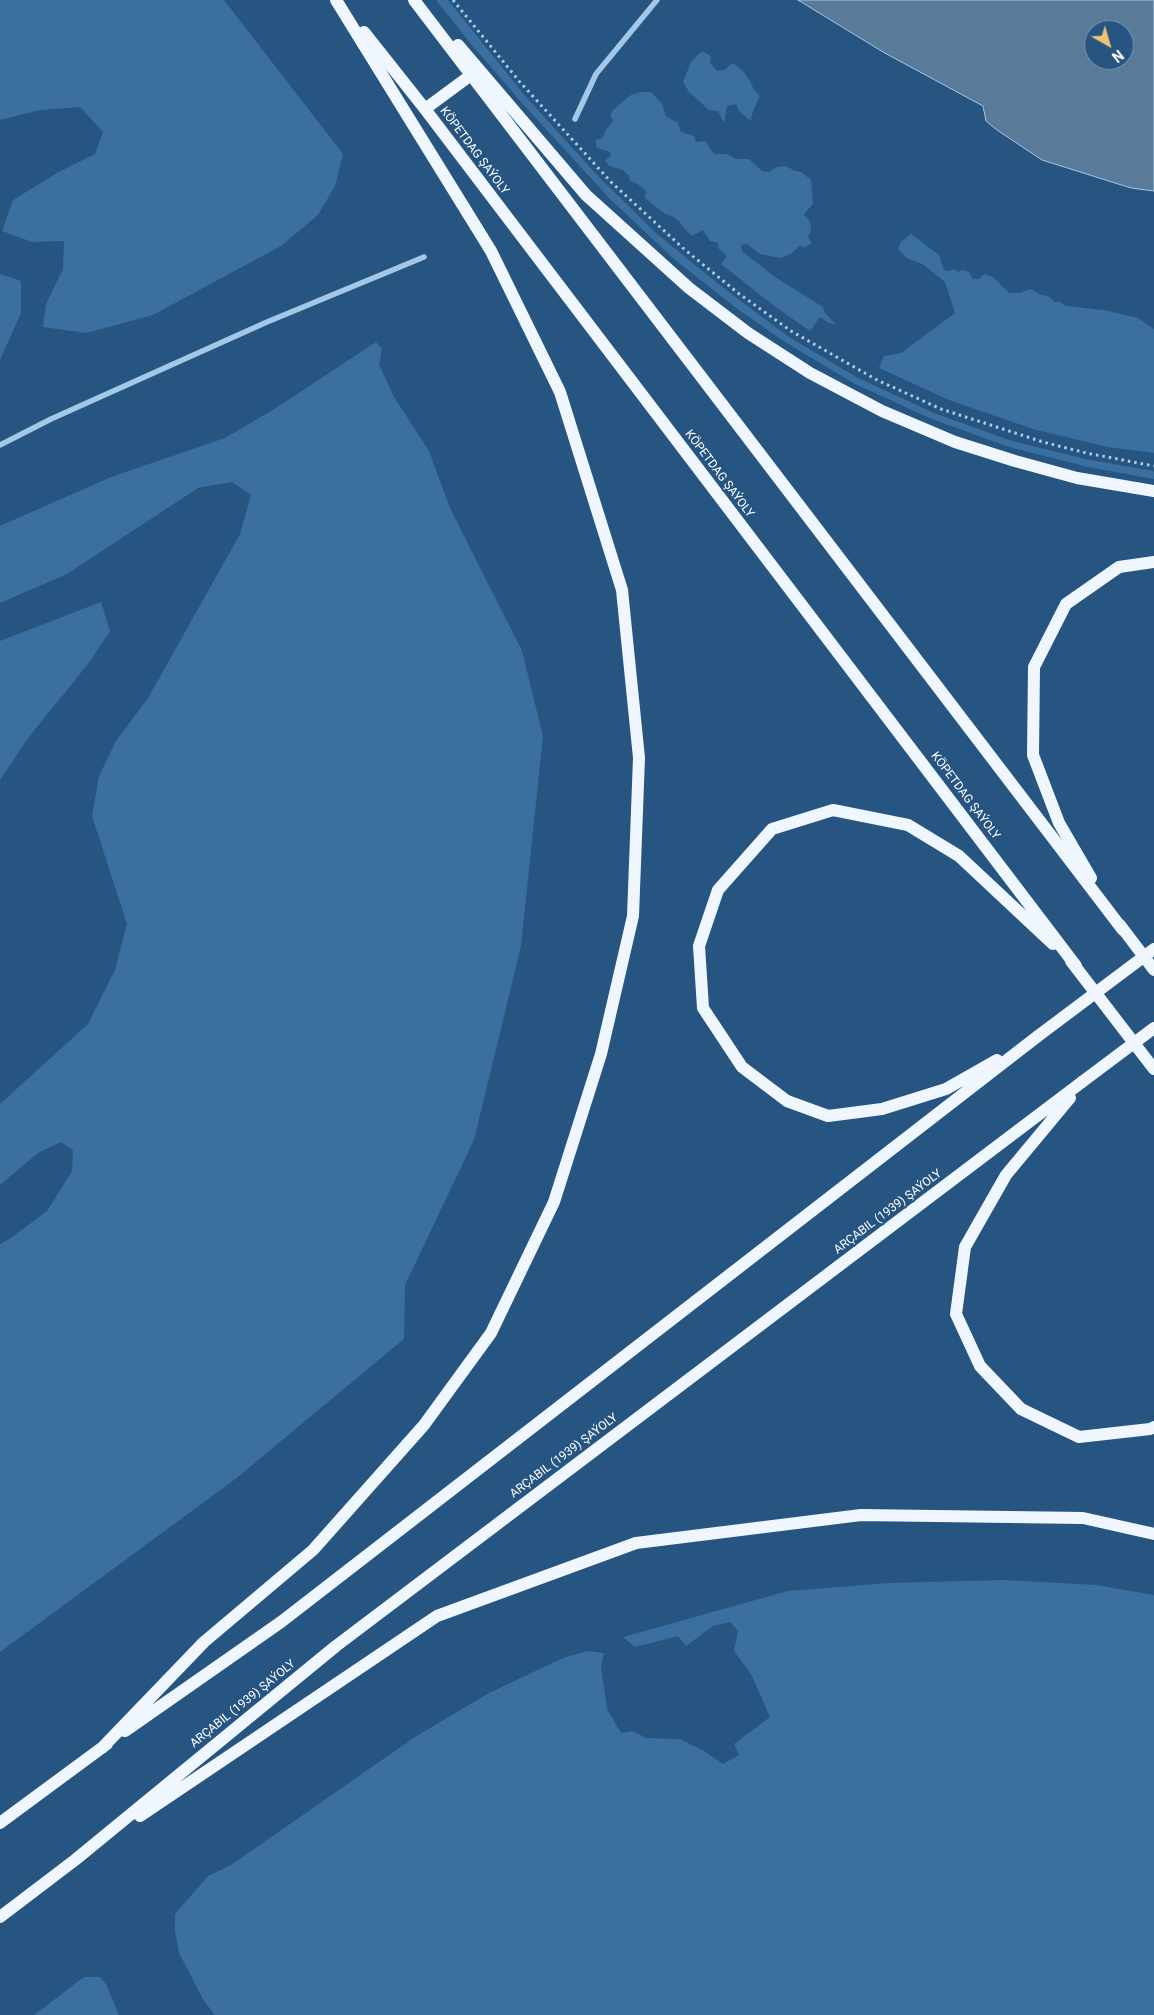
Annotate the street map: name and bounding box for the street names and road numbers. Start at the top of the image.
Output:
street label: KÖPETDAG ŞAÝOLY [436,104,512,198]
street label: KÖPETDAG ŞAÝOLY [681,427,757,521]
street label: KÖPETDAG ŞAÝOLY [927,749,1003,843]
street label: ARÇABIL (1939) ŞAÝOLY [831,1167,945,1257]
street label: ARÇABIL (1939) ŞAÝOLY [507,1411,621,1501]
street label: ARÇABIL (1939) ŞAÝOLY [187,1657,299,1751]

